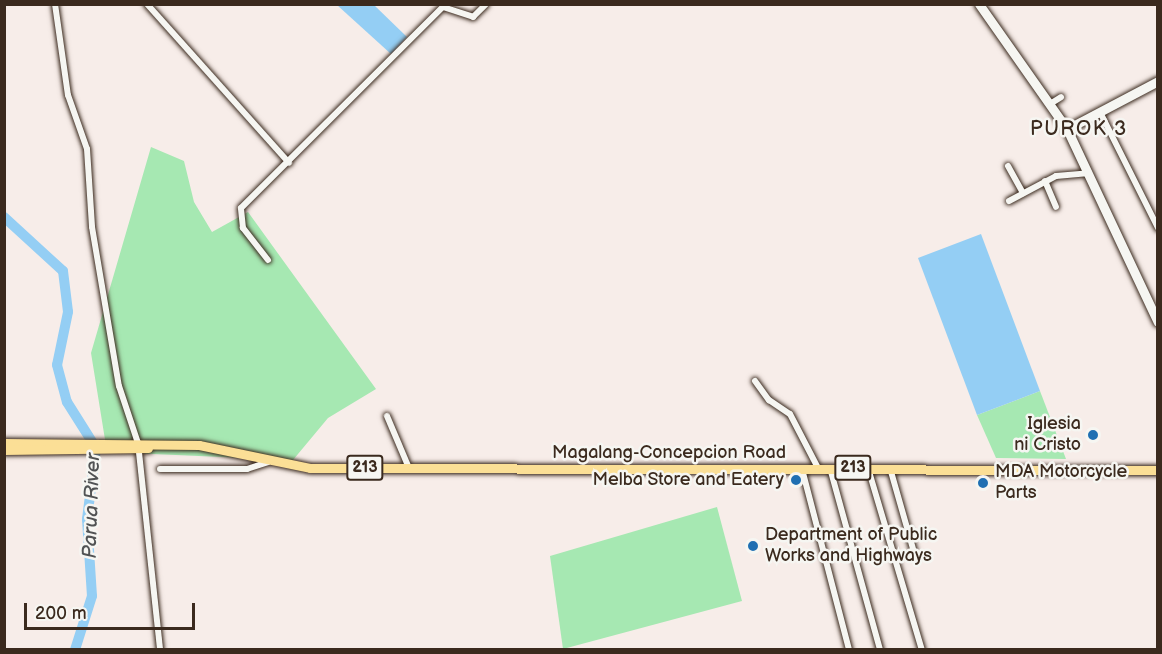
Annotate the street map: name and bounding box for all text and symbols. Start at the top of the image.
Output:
district label: PUROK 3 [1030,117,1128,141]
place label: Iglesia ni Cristo [1014,414,1081,456]
marker: Iglesia ni Cristo [1086,428,1100,442]
street label: Magalang-Concepcion Road [552,442,786,464]
water label: Parua River [78,453,106,559]
road number: 213 [346,455,385,481]
road number: 213 [834,455,872,481]
place label: MDA Motorcycle Parts [995,462,1127,504]
place label: Melba Store and Eatery [592,469,784,491]
marker: Melba Store and Eatery [789,473,803,487]
marker: MDA Motorcycle Parts [976,476,990,490]
place label: Department of Public Works and Highways [765,525,937,568]
marker: Department of Public Works and Highways [746,539,760,553]
scale bar [27,591,198,629]
text: 200 m [35,603,87,624]

